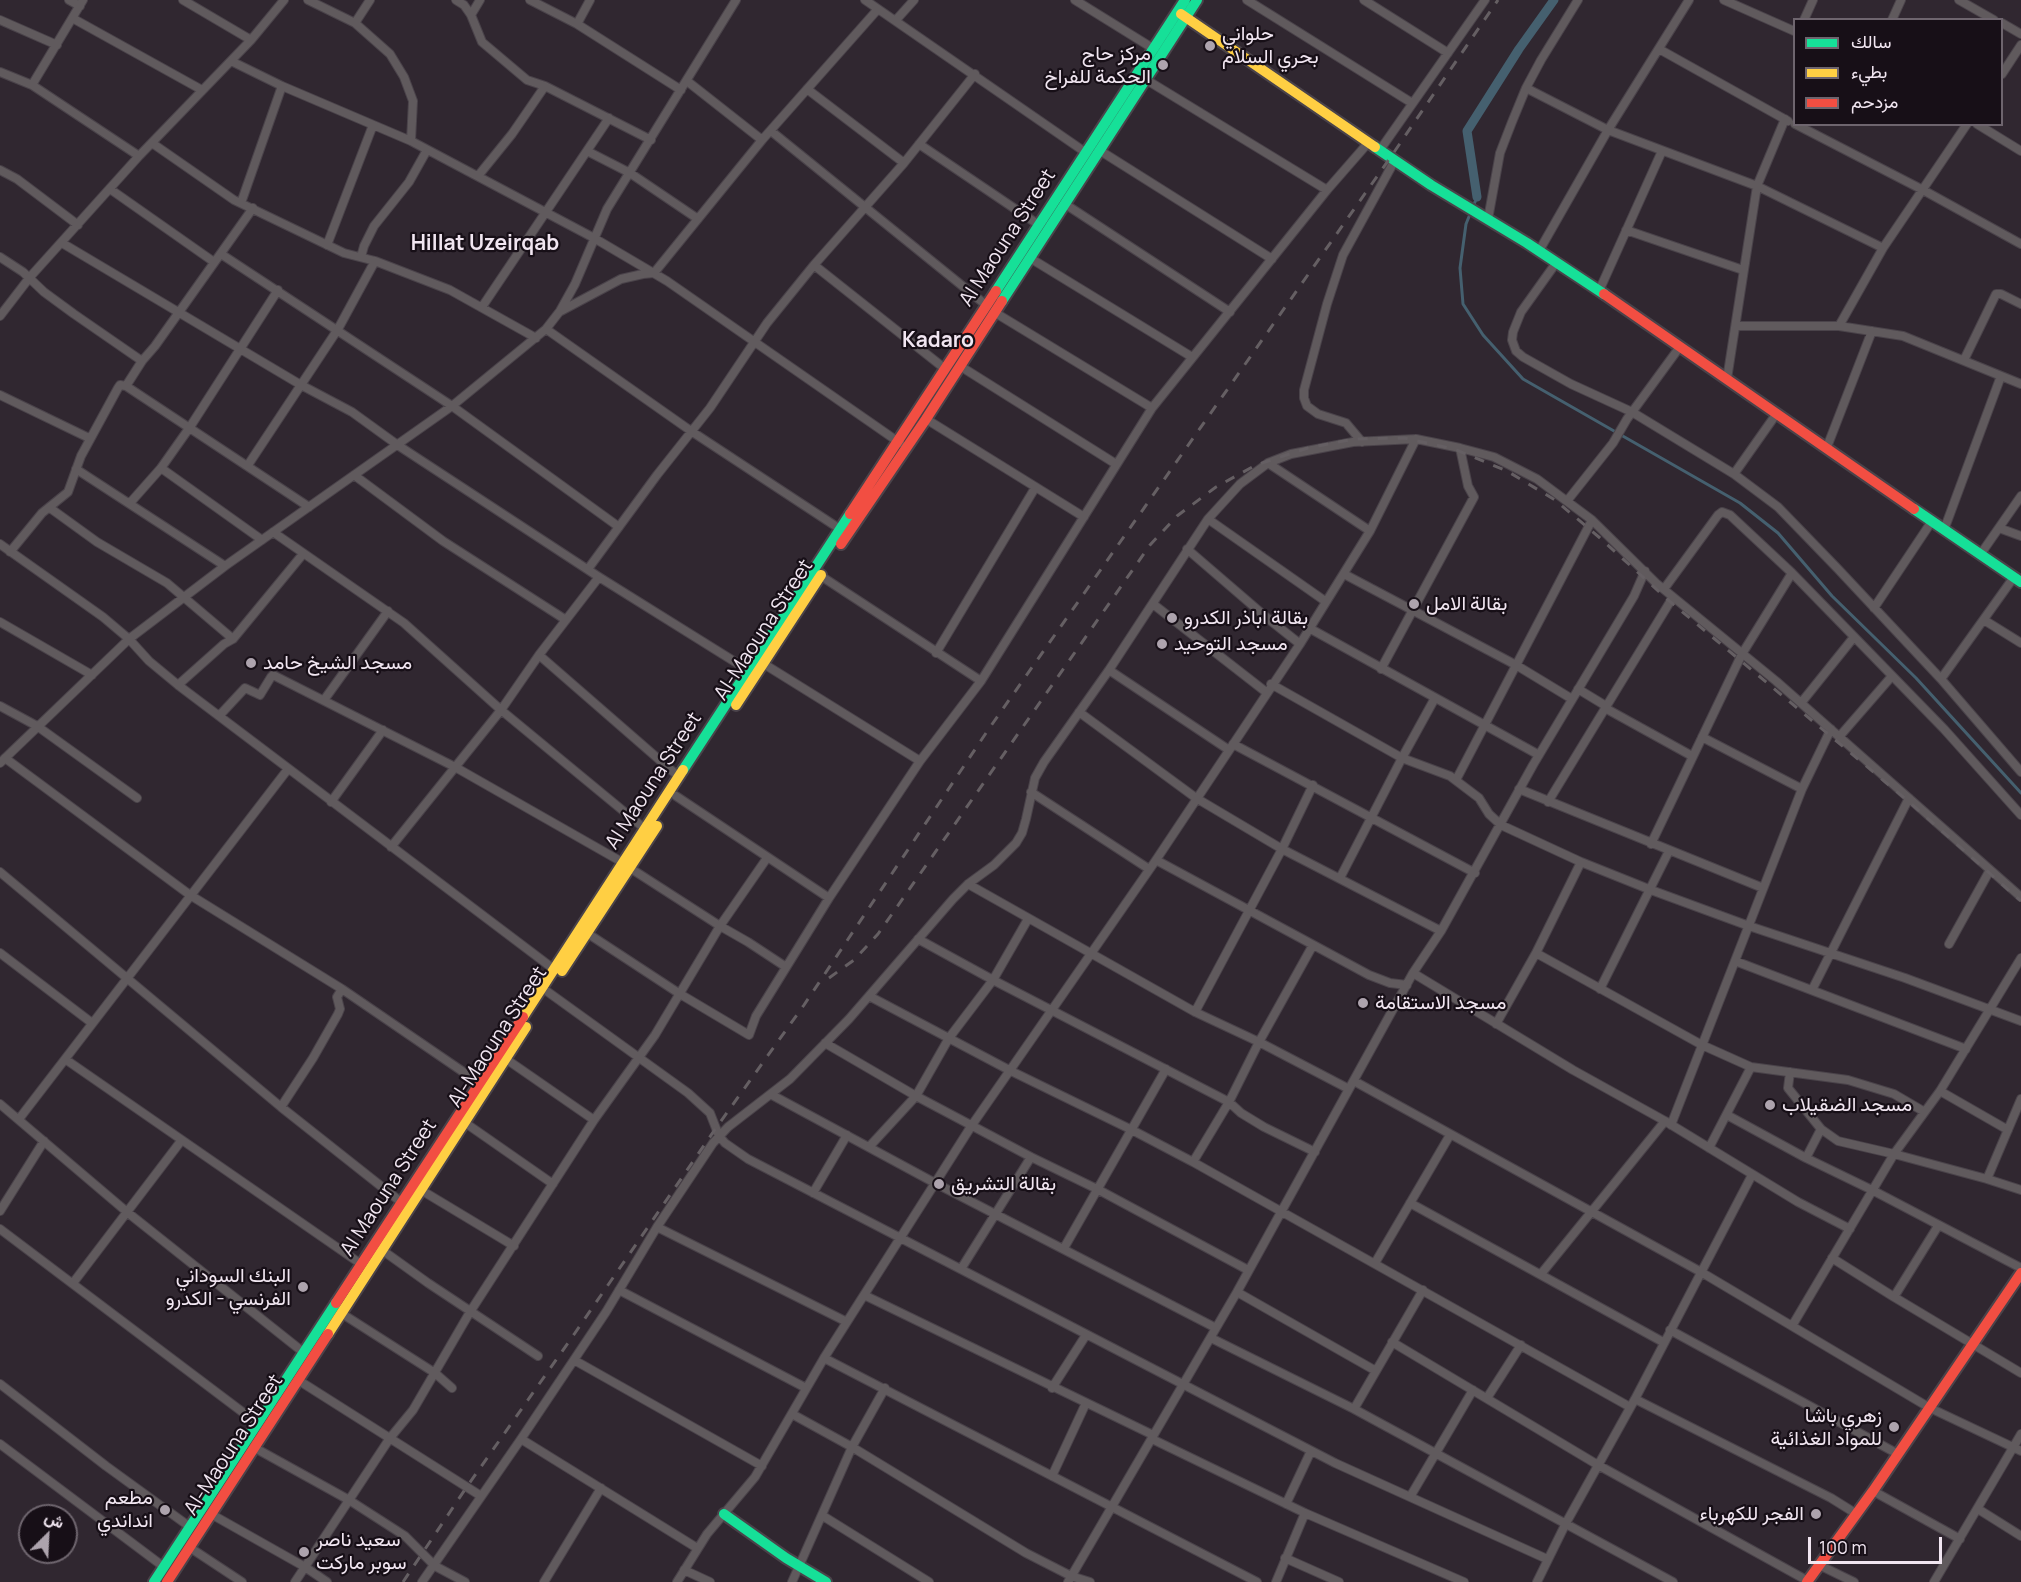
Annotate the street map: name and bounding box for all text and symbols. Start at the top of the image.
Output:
legend [1793,18,2003,126]
place label: حلواني بحري السلام [1222,22,1319,69]
text: سالك [1851,29,1891,53]
marker: حلواني بحري السلام [1203,39,1217,53]
place label: مركز حاج الحكمة للفراخ [1044,42,1151,89]
marker: مركز حاج الحكمة للفراخ [1156,58,1170,72]
text: بطيء [1851,59,1887,83]
text: مزدحم [1851,89,1898,113]
street label: Al Maouna Street [955,165,1061,311]
district label: Hillat Uzeirqab [411,231,559,257]
district label: Kadaro [902,328,974,354]
street label: Al-Maouna Street [710,555,818,705]
place label: بقالة الامل [1426,592,1507,616]
marker: بقالة الامل [1407,597,1421,611]
place label: بقالة اباذر الكدرو [1184,606,1308,630]
marker: بقالة اباذر الكدرو [1165,611,1179,625]
place label: مسجد التوحيد [1174,632,1288,656]
marker: مسجد التوحيد [1155,637,1169,651]
place label: مسجد الشيخ حامد [263,651,412,675]
marker: مسجد الشيخ حامد [244,656,258,670]
street label: Al Maouna Street [601,708,707,854]
street label: Al-Maouna Street [444,962,552,1112]
place label: مسجد الاستقامة [1375,991,1506,1015]
marker: مسجد الاستقامة [1356,996,1370,1010]
place label: مسجد الضقيلاب [1782,1093,1912,1117]
marker: مسجد الضقيلاب [1763,1098,1777,1112]
street label: Al Maouna Street [336,1115,442,1261]
place label: بقالة التشريق [951,1172,1056,1196]
marker: بقالة التشريق [932,1177,946,1191]
place label: البنك السوداني الفرنسي - الكدرو [166,1264,291,1311]
marker: البنك السوداني الفرنسي - الكدرو [296,1280,310,1294]
street label: Al-Maouna Street [180,1370,288,1520]
place label: زهري باشا للمواد الغذائية [1770,1404,1882,1451]
marker: زهري باشا للمواد الغذائية [1887,1420,1901,1434]
place label: مطعم انداندي [97,1486,153,1533]
place label: الفجر للكهرباء [1700,1502,1804,1526]
marker: مطعم انداندي [158,1503,172,1517]
north arrow [18,1504,78,1564]
text: ش [41,1505,68,1533]
marker: الفجر للكهرباء [1809,1507,1823,1521]
scale bar [1811,1525,1944,1563]
place label: سعيد ناصر سوبر ماركت [316,1528,407,1575]
text: 100 m [1819,1535,1867,1559]
marker: سعيد ناصر سوبر ماركت [297,1545,311,1559]

